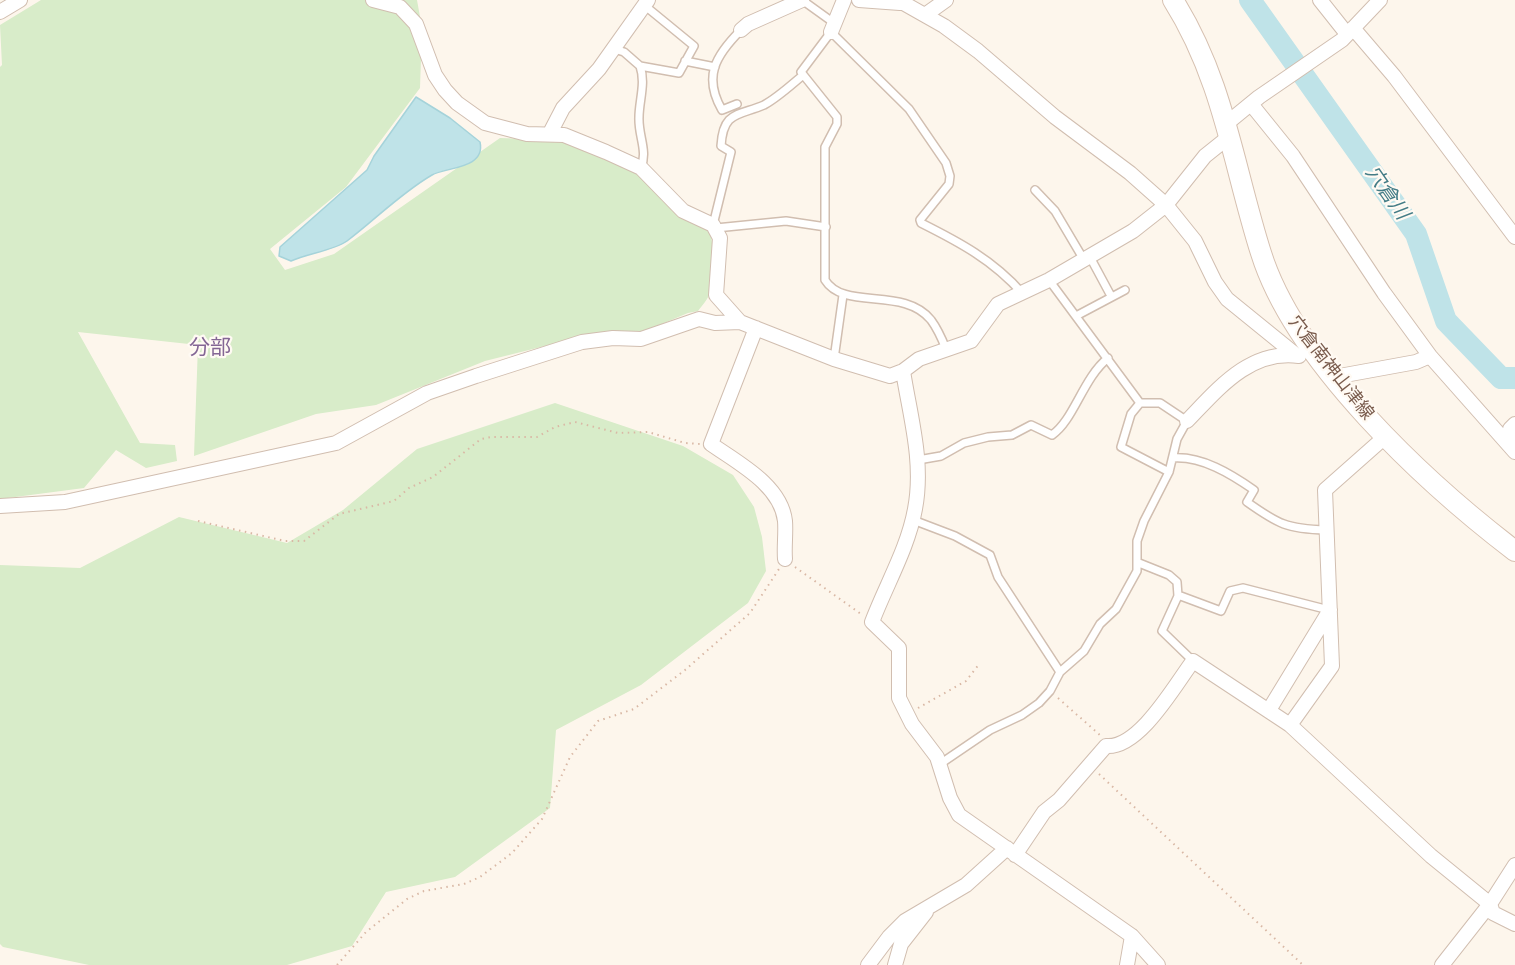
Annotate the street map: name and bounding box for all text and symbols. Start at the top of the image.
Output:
water label: 穴倉川 [1360,162,1414,224]
street label: 穴倉南神山津線 [1284,312,1378,424]
district label: 分部 [189,335,231,361]

